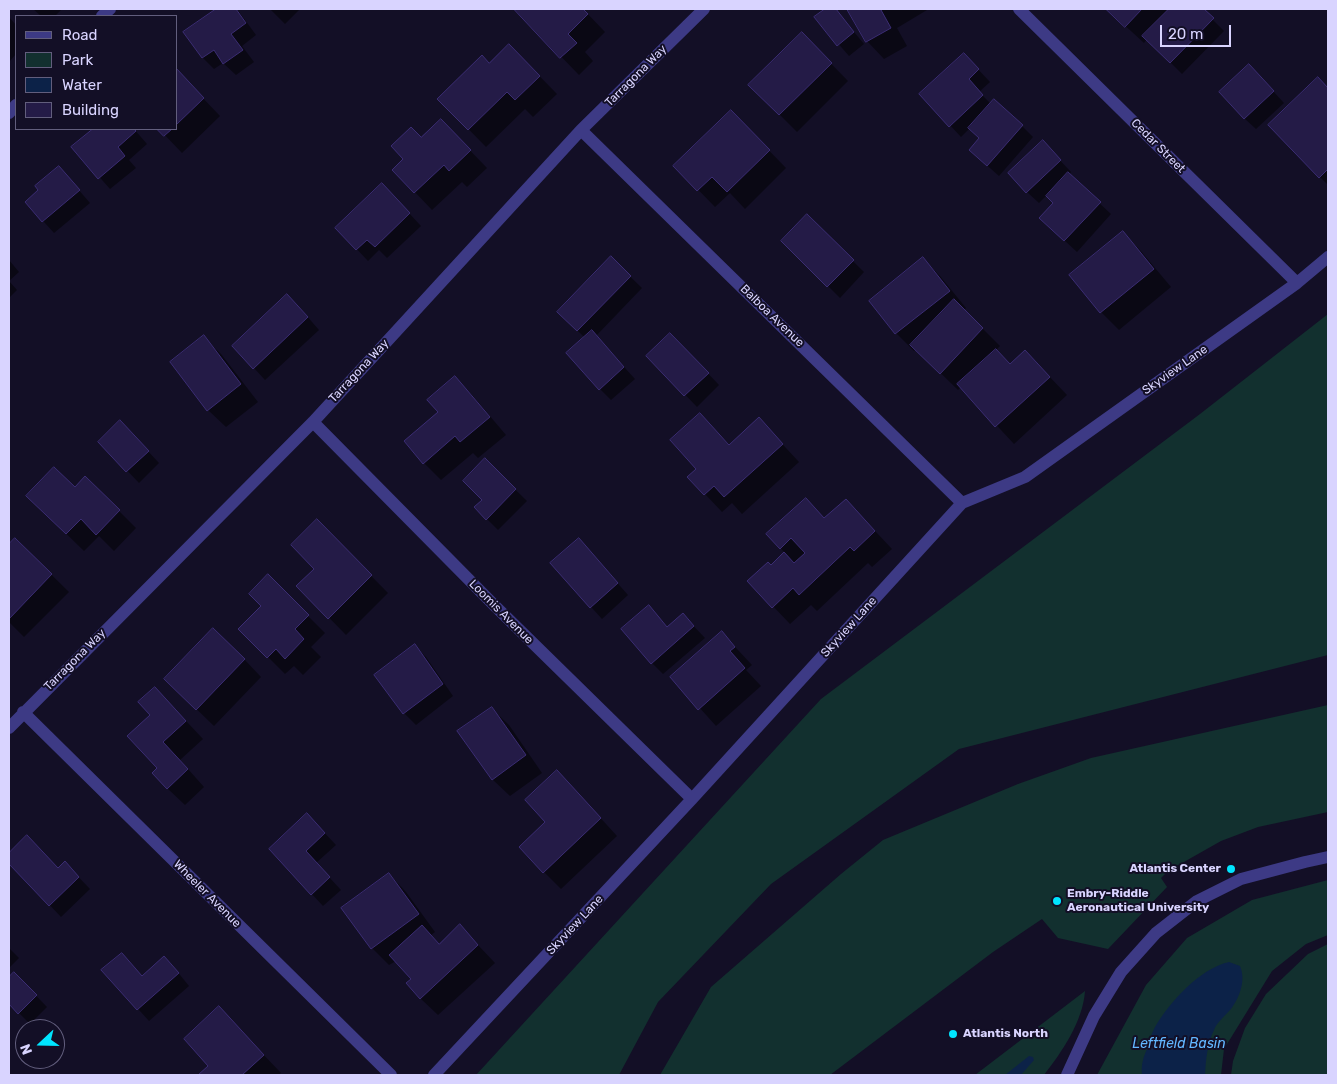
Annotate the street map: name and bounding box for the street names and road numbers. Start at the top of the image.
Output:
street label: Tarragona Way [602,42,670,110]
street label: Cedar Street [1128,116,1188,176]
street label: Balboa Avenue [737,282,807,350]
street label: Tarragona Way [326,336,392,406]
street label: Skyview Lane [1140,342,1210,398]
street label: Loomis Avenue [466,577,536,647]
street label: Skyview Lane [818,594,880,660]
street label: Tarragona Way [41,626,109,694]
street label: Wheeler Avenue [170,857,244,931]
street label: Skyview Lane [544,892,606,958]

